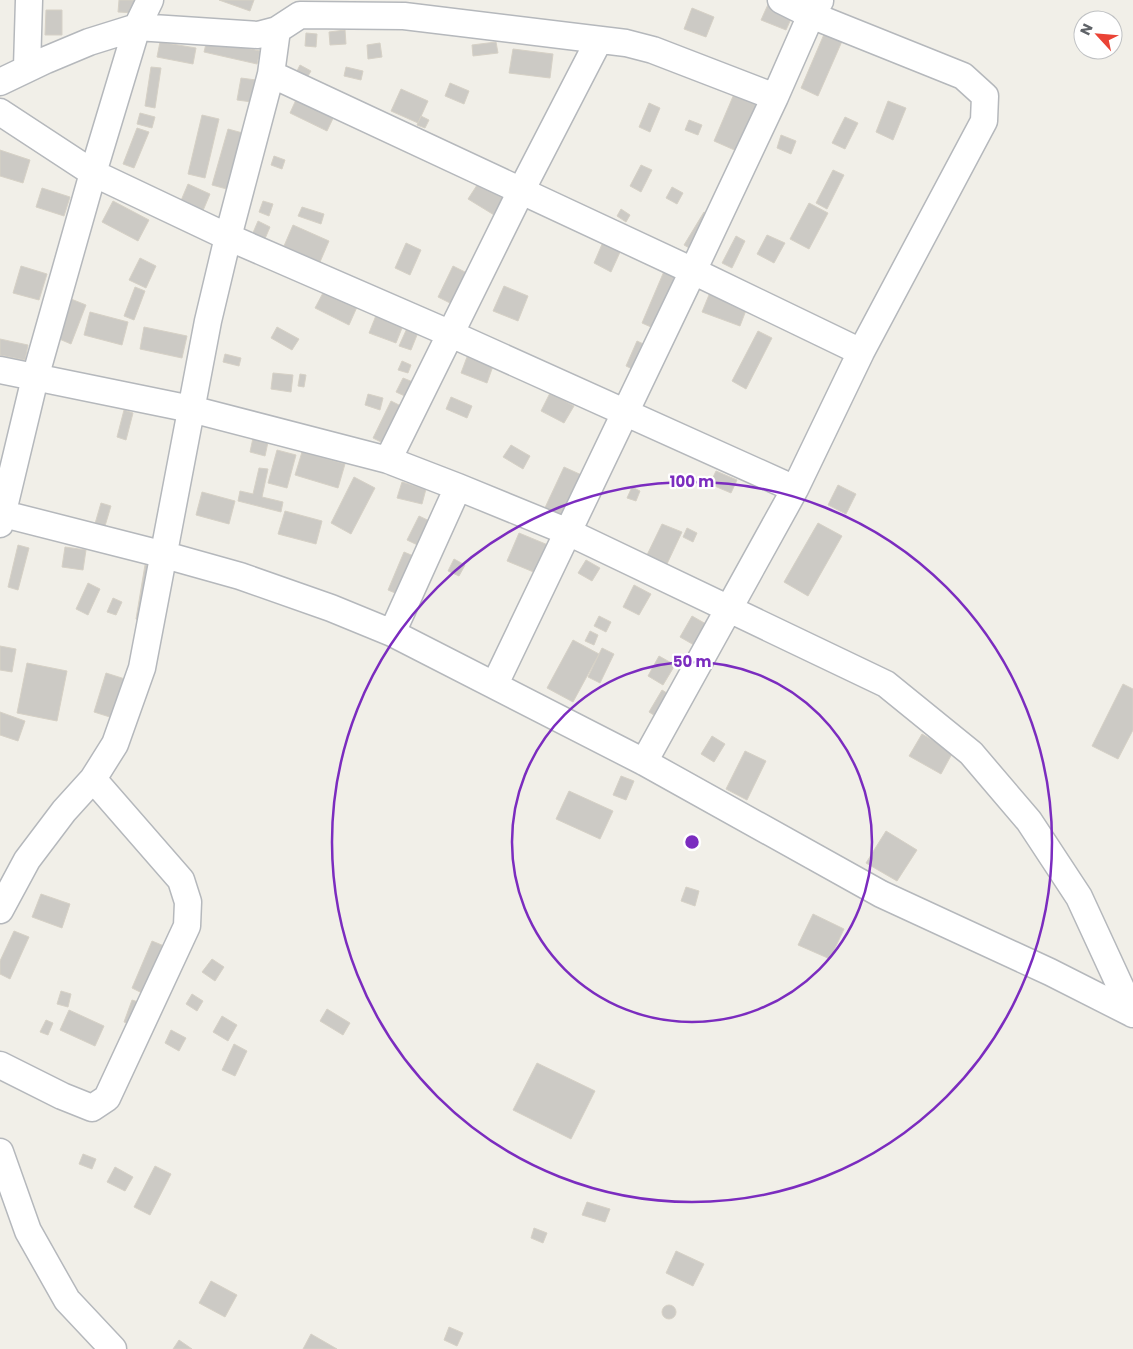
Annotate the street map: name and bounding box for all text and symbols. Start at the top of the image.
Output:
north arrow [1073,10,1123,60]
text: N [1075,20,1098,38]
text: 100 m [670,471,714,492]
text: 50 m [673,651,711,672]
centre of rings [683,833,701,851]

